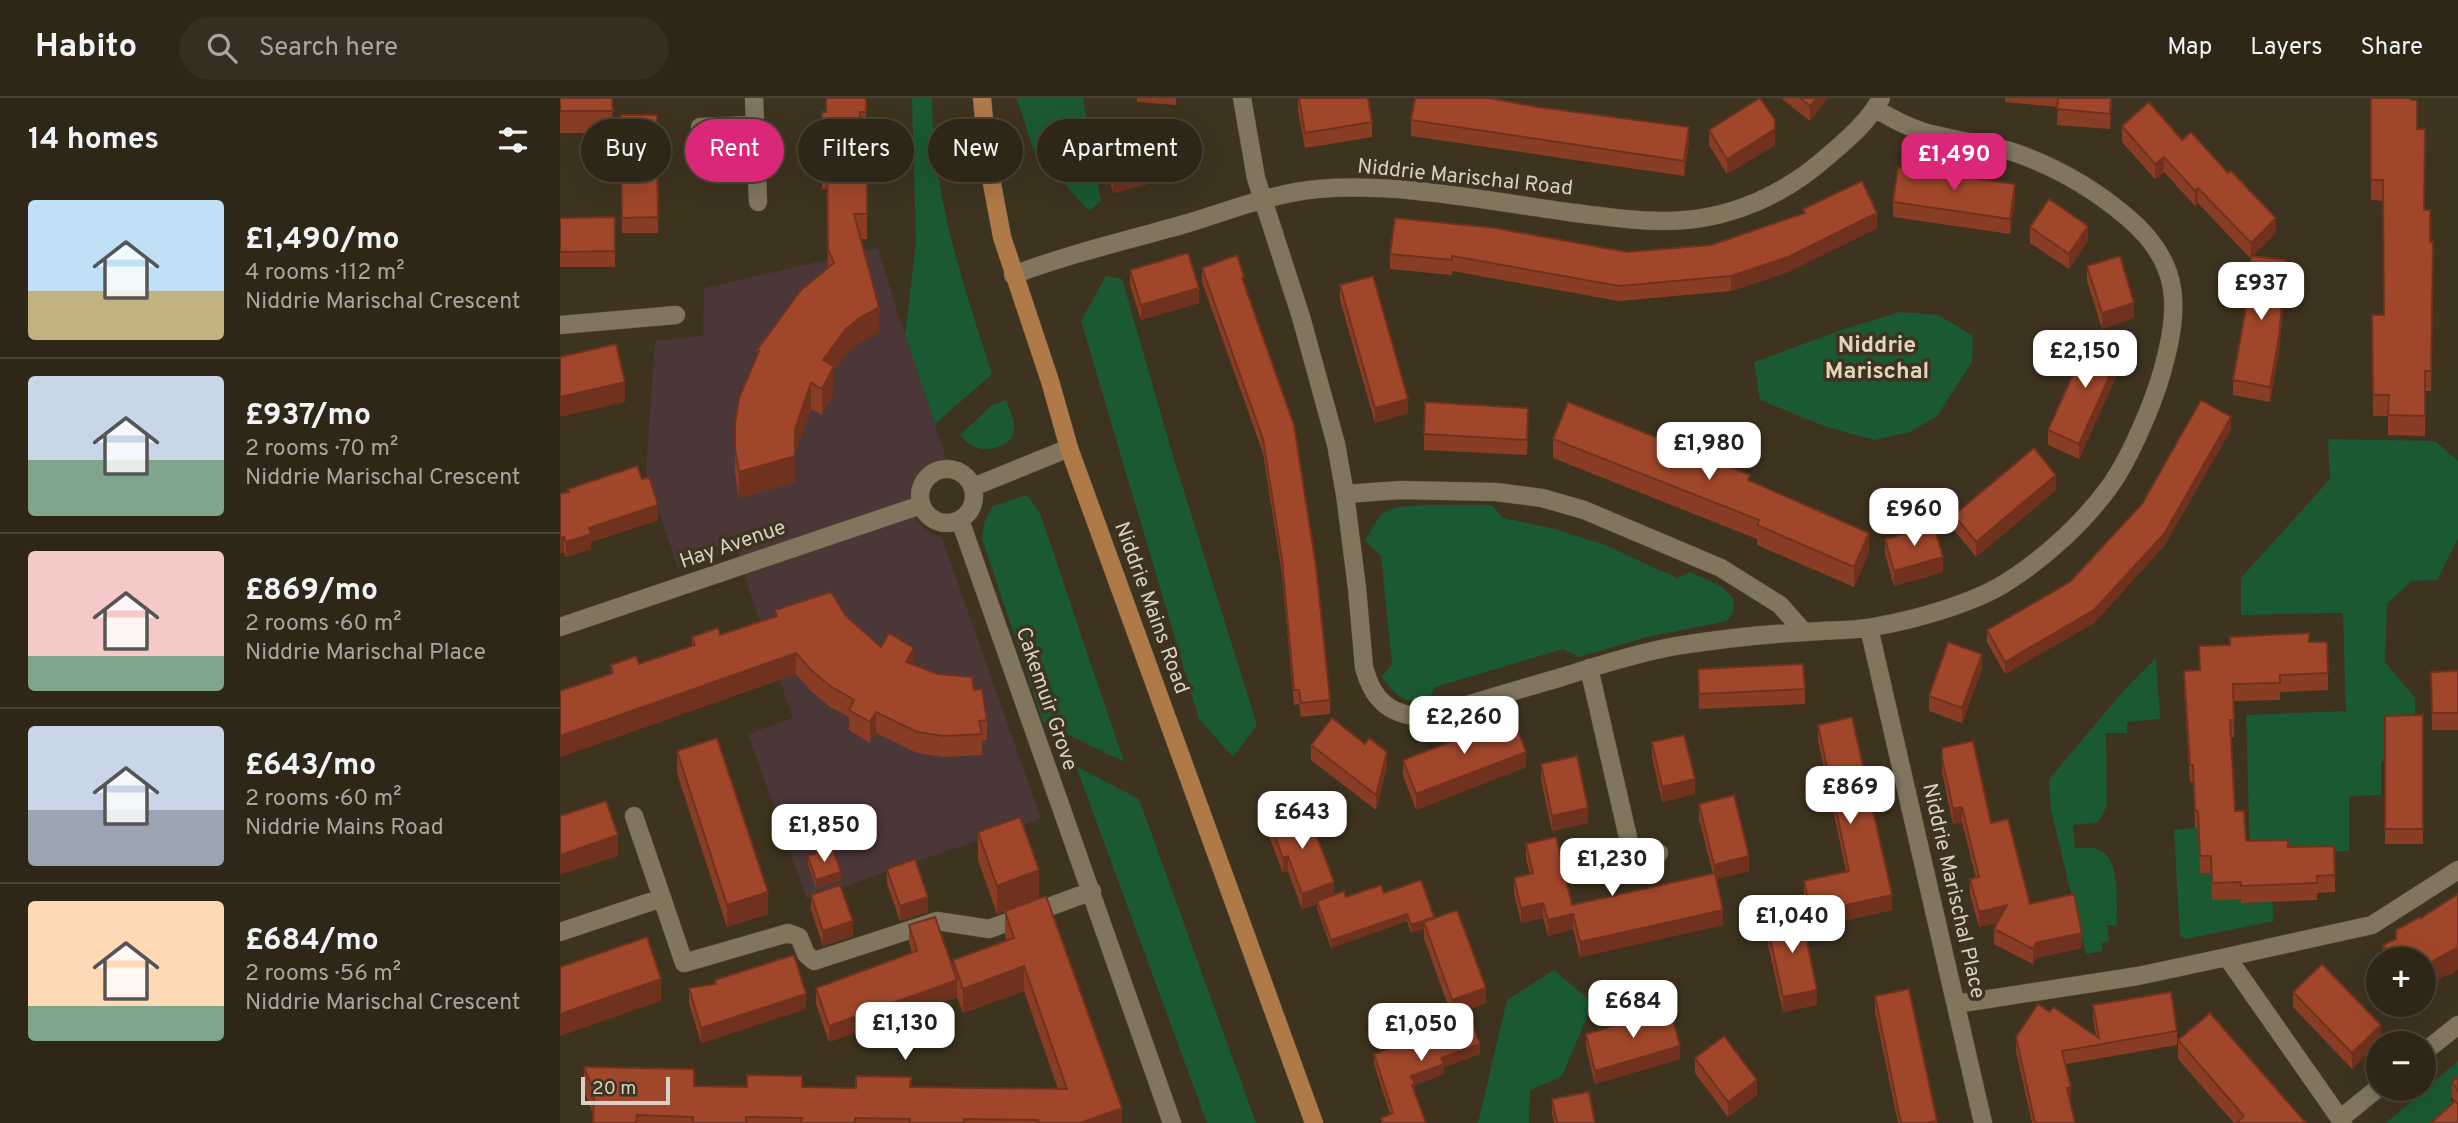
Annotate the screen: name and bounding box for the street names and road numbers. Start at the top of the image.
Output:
street label: Niddrie Marischal Road [1356,153,1574,203]
street label: Hay Avenue [676,514,790,576]
street label: Niddrie Mains Road [1107,518,1195,698]
street label: Cakemuir Grove [1009,624,1083,774]
street label: Niddrie Marischal Place [1915,781,1991,1001]

